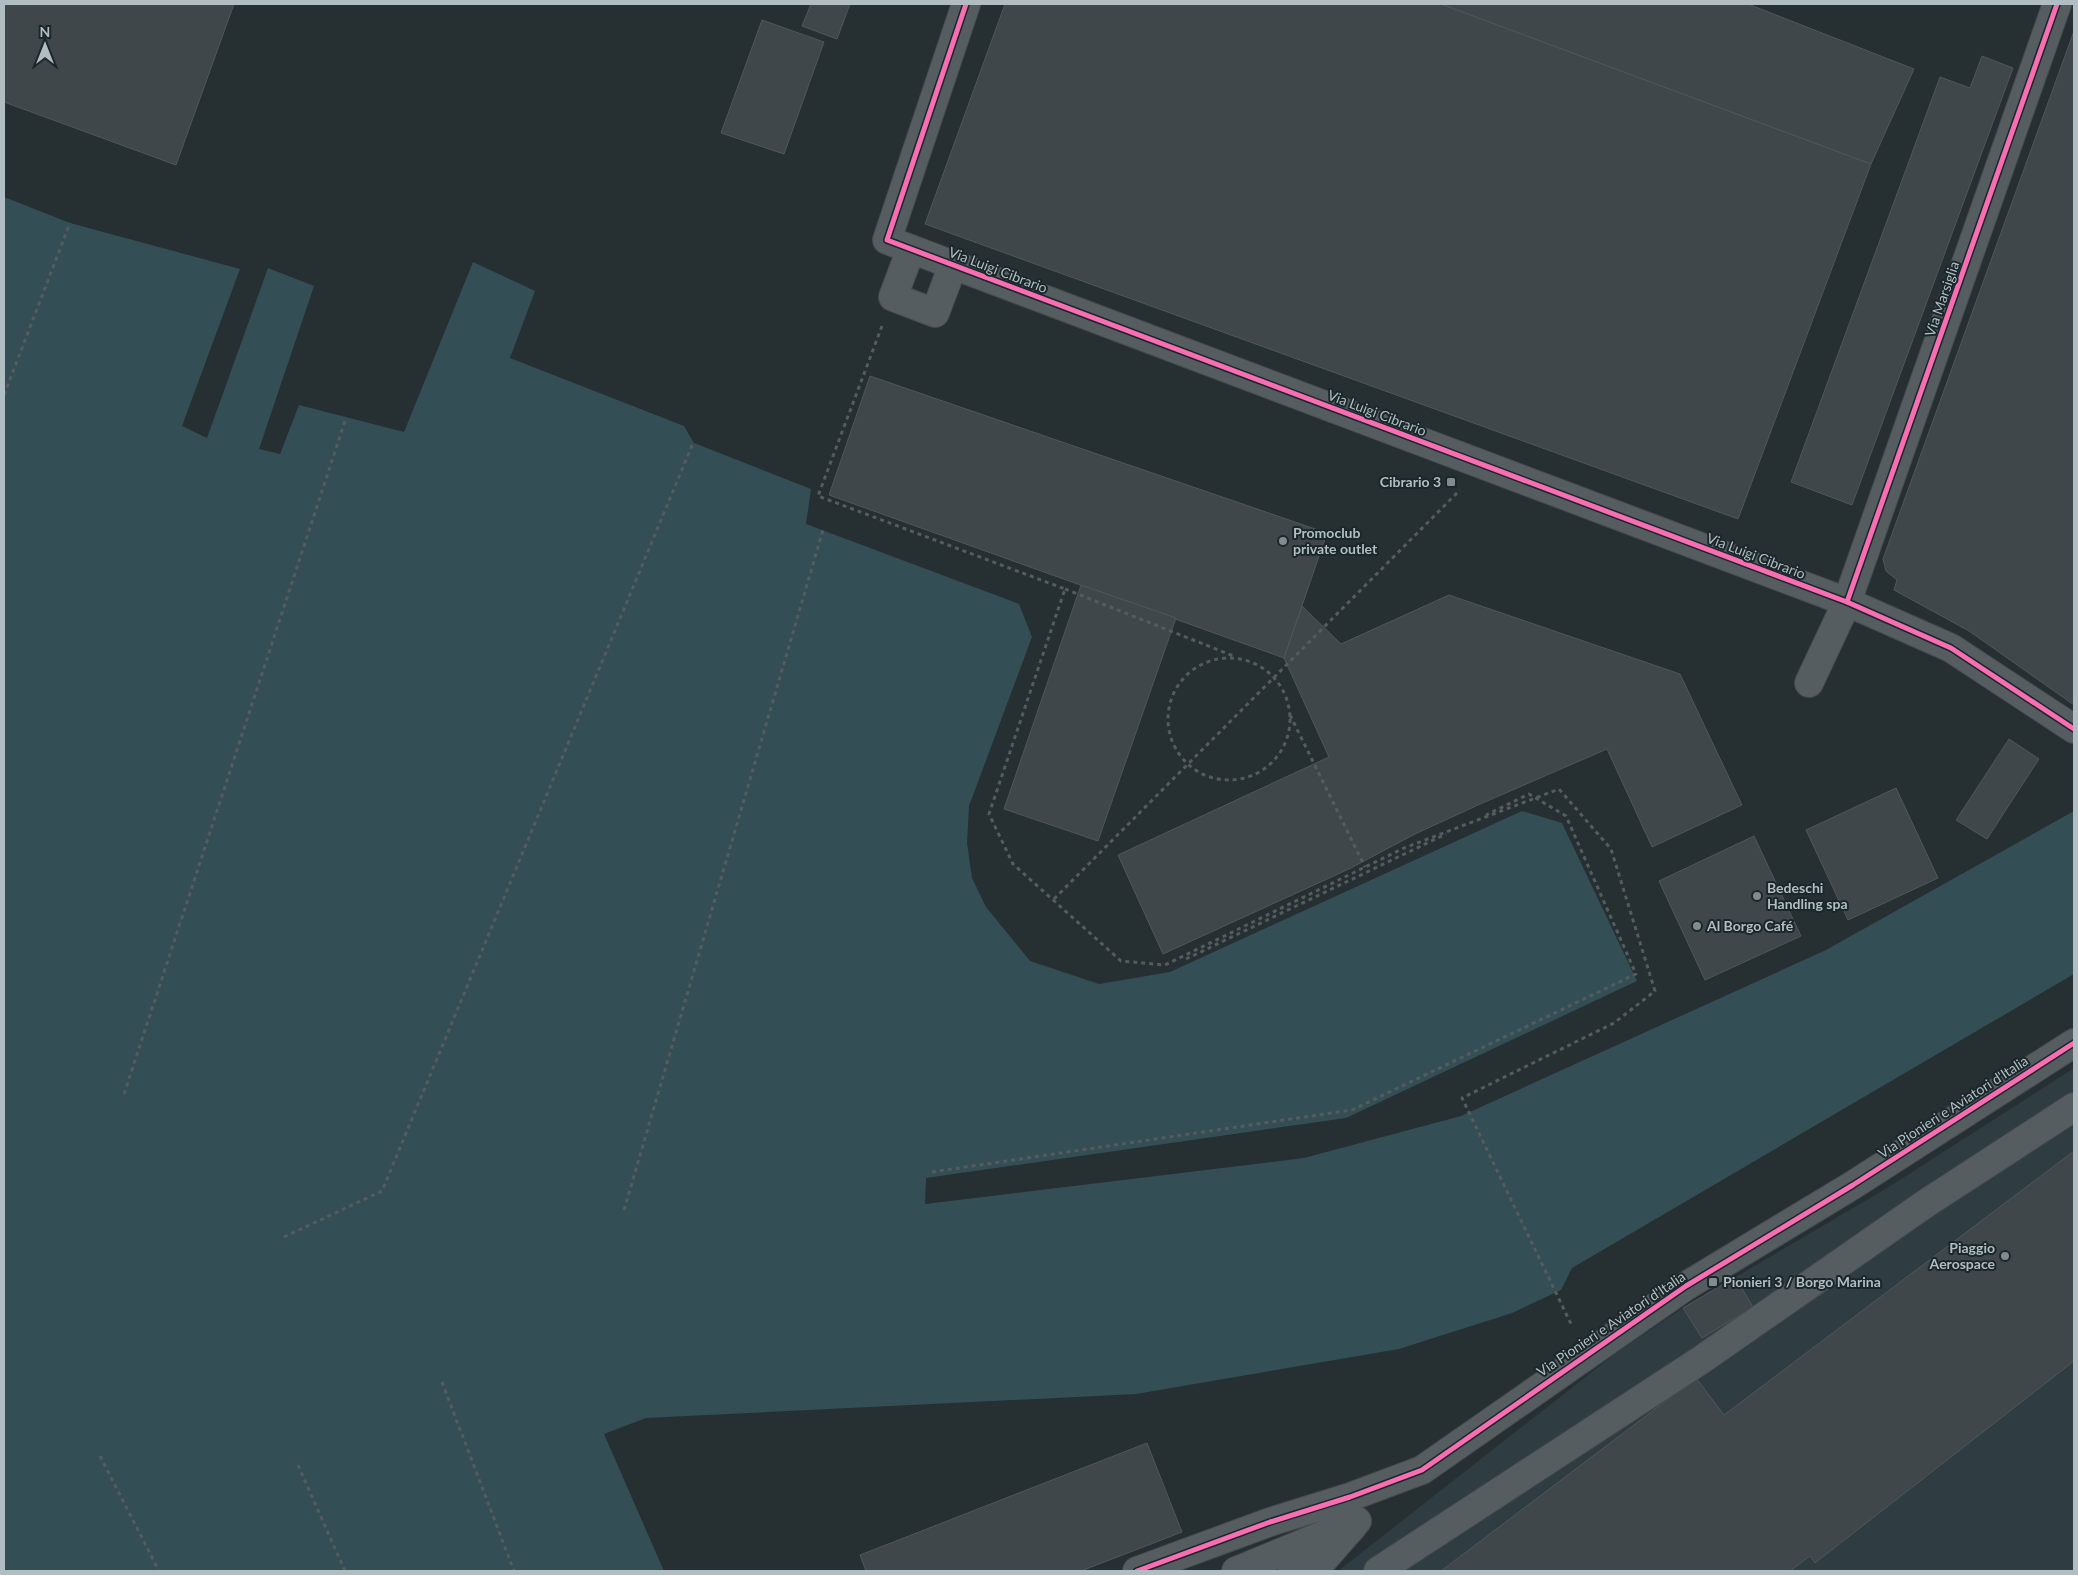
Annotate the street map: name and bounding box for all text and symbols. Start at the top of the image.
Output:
north arrow [20,20,70,70]
text: N [40,23,50,40]
street label: Via Luigi Cibrario [946,243,1050,296]
street label: Via Marsiglia [1921,259,1962,339]
street label: Via Luigi Cibrario [1325,386,1429,439]
place label: Cibrario 3 [1380,473,1441,490]
marker: Cibrario 3 [1445,476,1457,488]
place label: Promoclub private outlet [1293,524,1378,557]
street label: Via Luigi Cibrario [1704,529,1808,582]
marker: Promoclub private outlet [1277,535,1289,547]
place label: Bedeschi Handling spa [1767,879,1848,912]
marker: Bedeschi Handling spa [1751,890,1763,902]
place label: Al Borgo Café [1706,917,1794,934]
marker: Al Borgo Café [1691,920,1703,932]
street label: Via Pionieri e Aviatori d'Italia [1875,1052,2031,1162]
place label: Piaggio Aerospace [1929,1239,1996,1272]
marker: Piaggio Aerospace [1999,1250,2011,1262]
street label: Via Pionieri e Aviatori d'Italia [1533,1267,1688,1380]
place label: Pionieri 3 / Borgo Marina [1723,1273,1881,1290]
marker: Pionieri 3 / Borgo Marina [1707,1276,1719,1288]

